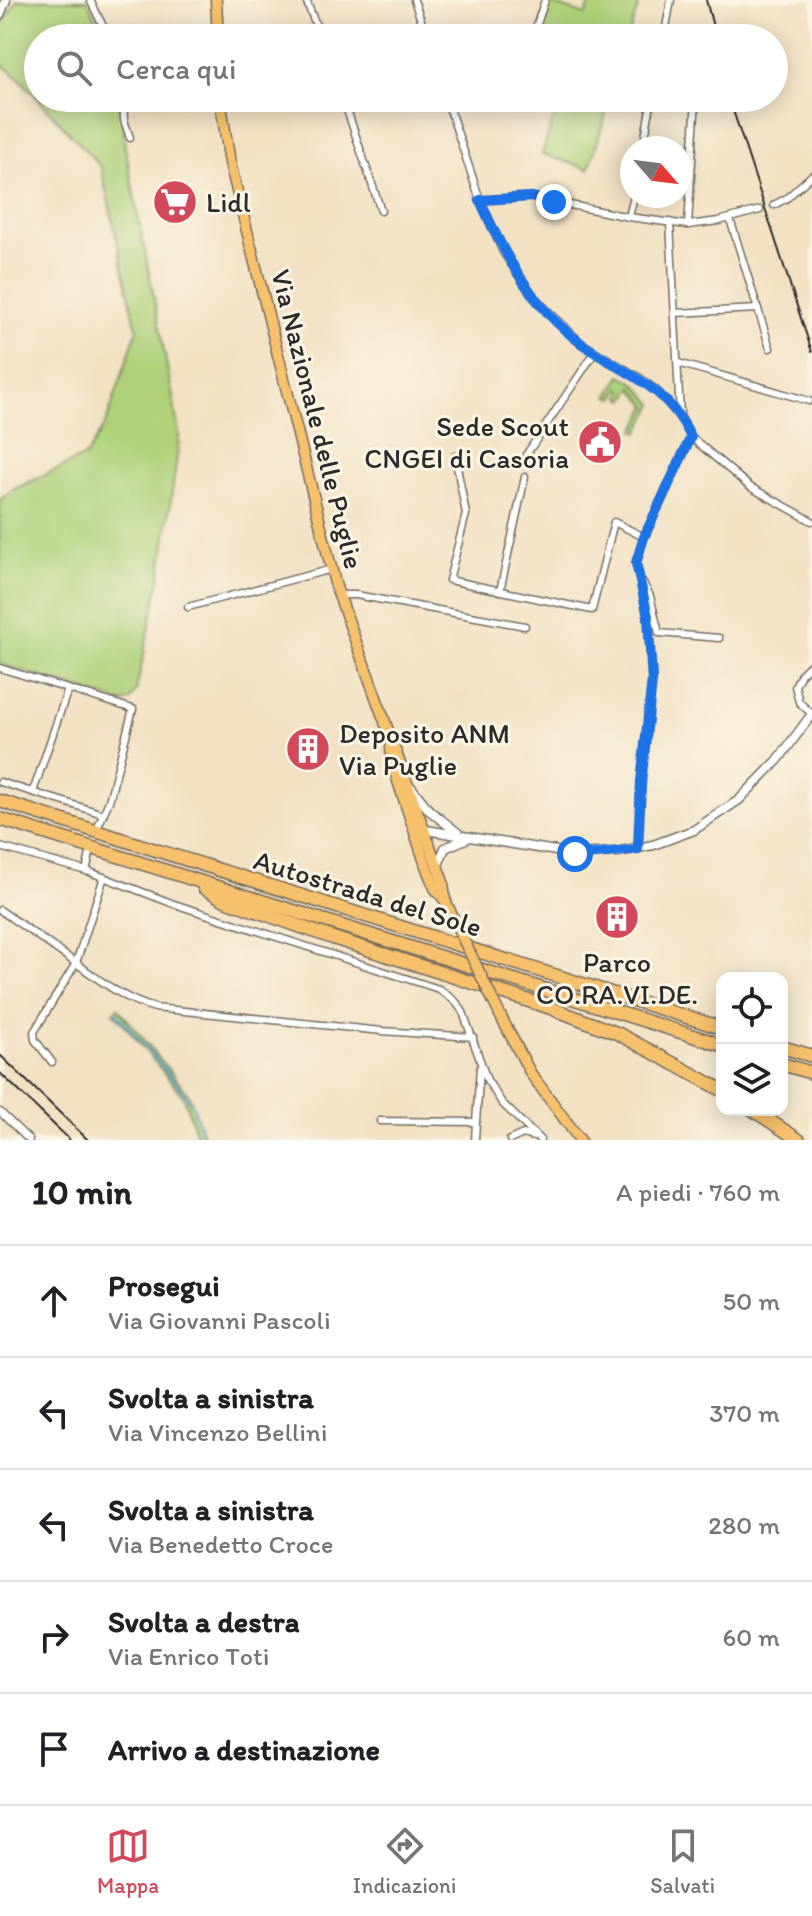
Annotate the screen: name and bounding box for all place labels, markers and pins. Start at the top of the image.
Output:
supermarket icon: Lidl [151,178,199,226]
place label: Lidl [206,185,251,219]
place label: Sede Scout CNGEI di Casoria [364,409,569,475]
public building icon: Sede Scout CNGEI di Casoria [576,418,624,466]
place label: Deposito ANM Via Puglie [339,716,510,782]
building icon: Deposito ANM Via Puglie [284,725,332,773]
building icon: Parco CO.RA.VI.DE. [593,893,641,941]
place label: Parco CO.RA.VI.DE. [536,945,698,1011]

